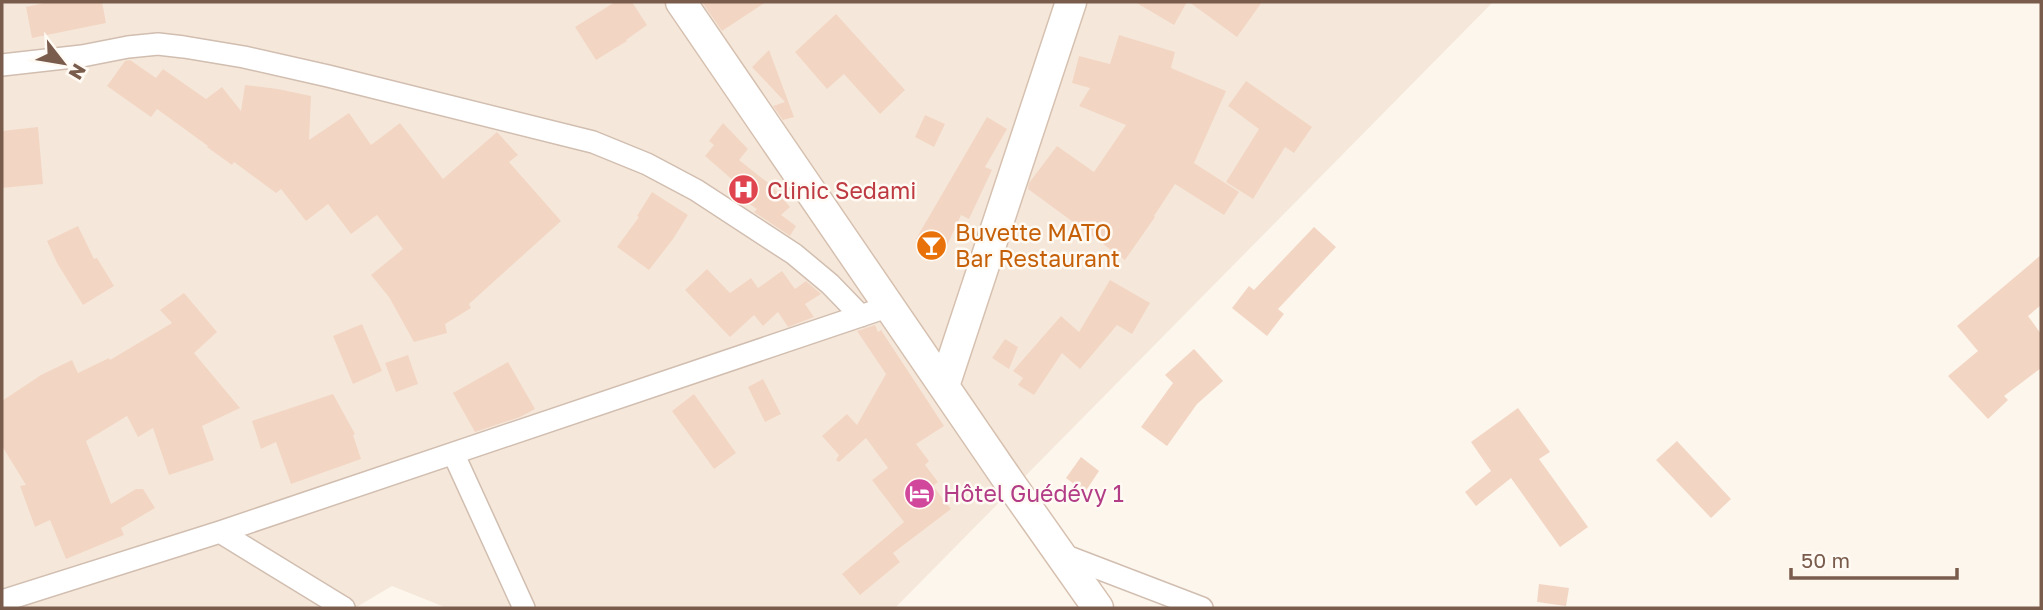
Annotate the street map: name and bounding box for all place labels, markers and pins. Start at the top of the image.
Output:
hospital icon: Clinic Sedami [727,173,761,207]
place label: Clinic Sedami [767,176,916,204]
place label: Buvette MATO Bar Restaurant [955,218,1120,272]
bar icon: Buvette MATO Bar Restaurant [915,228,949,262]
hotel icon: Hôtel Guédévy 1 [903,476,937,510]
place label: Hôtel Guédévy 1 [943,479,1124,507]

